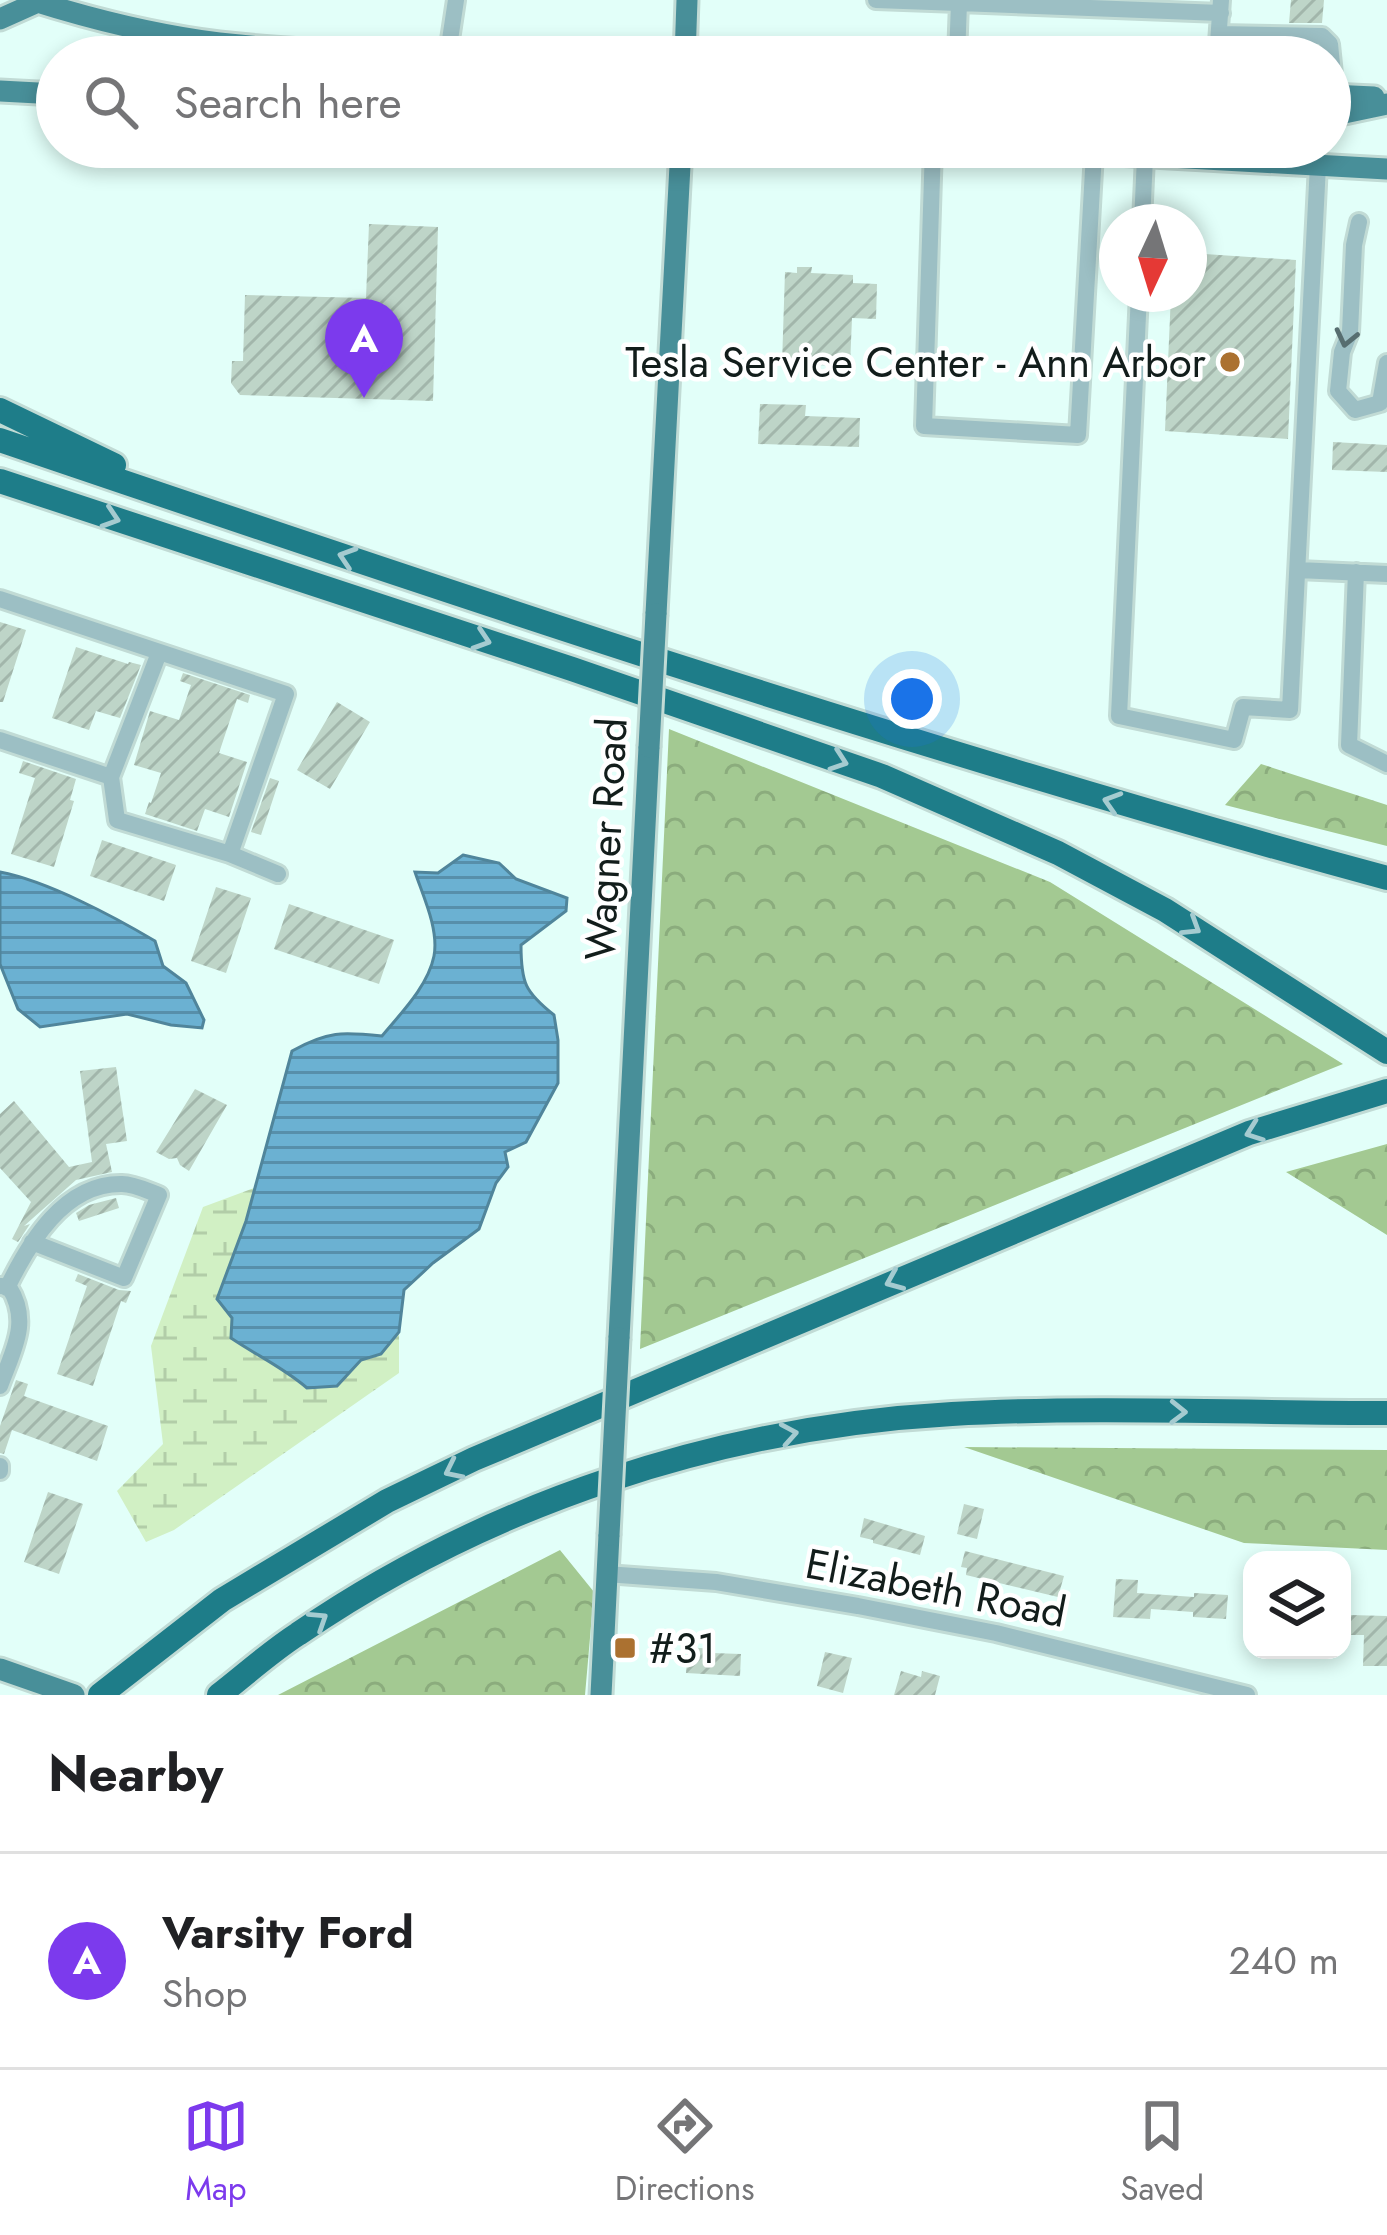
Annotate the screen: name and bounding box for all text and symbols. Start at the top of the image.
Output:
search box [36,36,1351,168]
icon: search [78,69,144,135]
text: Search here [174,70,402,135]
north arrow [1099,204,1207,312]
pin: A [325,299,403,398]
one-way arrow [1334,327,1359,347]
place label: Tesla Service Center - Ann Arbor [625,332,1207,393]
marker: Tesla Service Center - Ann Arbor [1217,349,1243,375]
one-way arrow [100,503,121,528]
one-way arrow [337,546,358,571]
one-way arrow [471,625,492,650]
your location [882,669,942,729]
street label: Wagner Road [569,716,643,962]
one-way arrow [828,747,849,771]
one-way arrow [1102,791,1123,816]
one-way arrow [1178,913,1200,935]
one-way arrow [1245,1118,1266,1142]
one-way arrow [885,1267,906,1291]
one-way arrow [1169,1399,1188,1425]
one-way arrow [779,1422,799,1447]
one-way arrow [444,1456,465,1479]
street label: Elizabeth Road [801,1533,1071,1643]
map controls [1243,1551,1351,1659]
button: layers [1243,1551,1351,1659]
one-way arrow [305,1612,327,1634]
place label: #31 [649,1618,716,1679]
marker: #31 [612,1635,638,1661]
text: Nearby [48,1736,223,1810]
text: Varsity Ford [162,1900,414,1965]
text: A [73,1932,101,1989]
text: 240 m [1229,1932,1339,1989]
text: Shop [162,1965,247,2022]
tab: Map [183,2093,249,2212]
tab: Directions [615,2093,755,2212]
tab: Saved [1120,2093,1204,2212]

